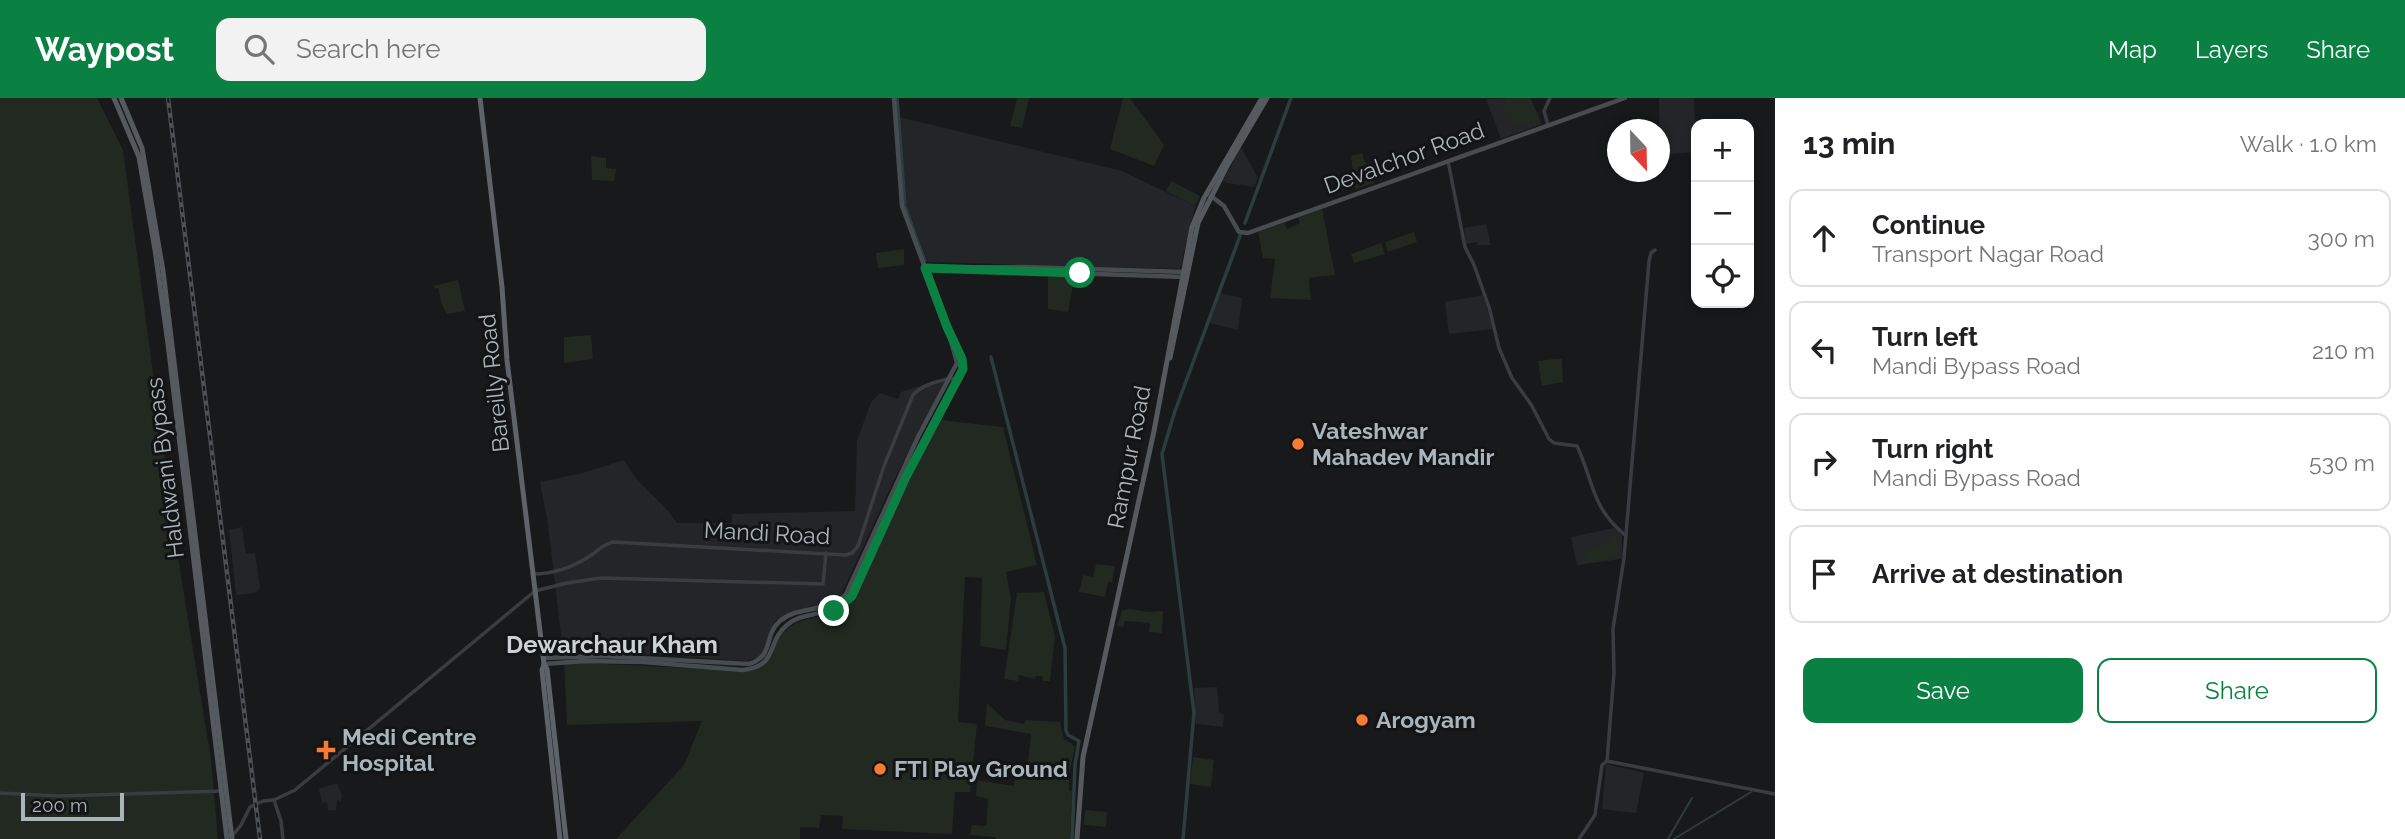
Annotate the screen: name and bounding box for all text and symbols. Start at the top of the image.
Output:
search box [216,18,706,81]
text: Waypost [35,30,174,69]
icon: search [240,30,278,68]
text: Search here [296,34,440,64]
text: Map [2108,35,2157,64]
text: Layers [2195,35,2268,64]
text: Share [2306,35,2370,64]
street label: Devalchor Road [1320,116,1488,199]
north arrow [1607,119,1670,182]
map controls [1691,119,1754,308]
button: + [1691,119,1754,182]
text: 13 min [1803,126,1895,161]
text: Walk · 1.0 km [2240,130,2377,157]
button: − [1691,182,1754,245]
text: Continue [1872,210,1985,240]
icon: ahead [1805,219,1843,257]
text: 300 m [2308,225,2375,252]
text: Transport Nagar Road [1872,240,2104,267]
button: locate [1691,245,1754,308]
route start [1064,257,1095,288]
street label: Bareilly Road [473,312,514,454]
text: Turn left [1872,322,1978,352]
icon: left [1805,331,1843,369]
text: 210 m [2312,337,2375,364]
text: Mandi Bypass Road [1872,352,2081,379]
street label: Haldwani Bypass [140,376,189,560]
street label: Rampur Road [1101,383,1156,531]
place label: Vateshwar Mahadev Mandir [1312,417,1494,470]
text: Turn right [1872,434,1993,464]
marker: Vateshwar Mahadev Mandir [1290,436,1306,452]
icon: right [1805,443,1843,481]
text: 530 m [2309,449,2375,476]
text: Mandi Bypass Road [1872,464,2081,491]
street label: Mandi Road [703,516,831,549]
icon: arrive [1805,555,1843,593]
text: Arrive at destination [1872,559,2123,589]
route end [818,595,849,626]
district label: Dewarchaur Kham [506,630,718,659]
button: Save [1803,658,2083,723]
button: Share [2097,658,2377,723]
place label: Arogyam [1376,706,1476,733]
marker: Arogyam [1354,712,1370,728]
place label: Medi Centre Hospital [342,723,477,776]
marker: Medi Centre Hospital [316,740,336,760]
place label: FTI Play Ground [894,755,1068,782]
marker: FTI Play Ground [872,761,888,777]
scale bar [21,790,124,822]
text: 200 m [32,794,87,816]

